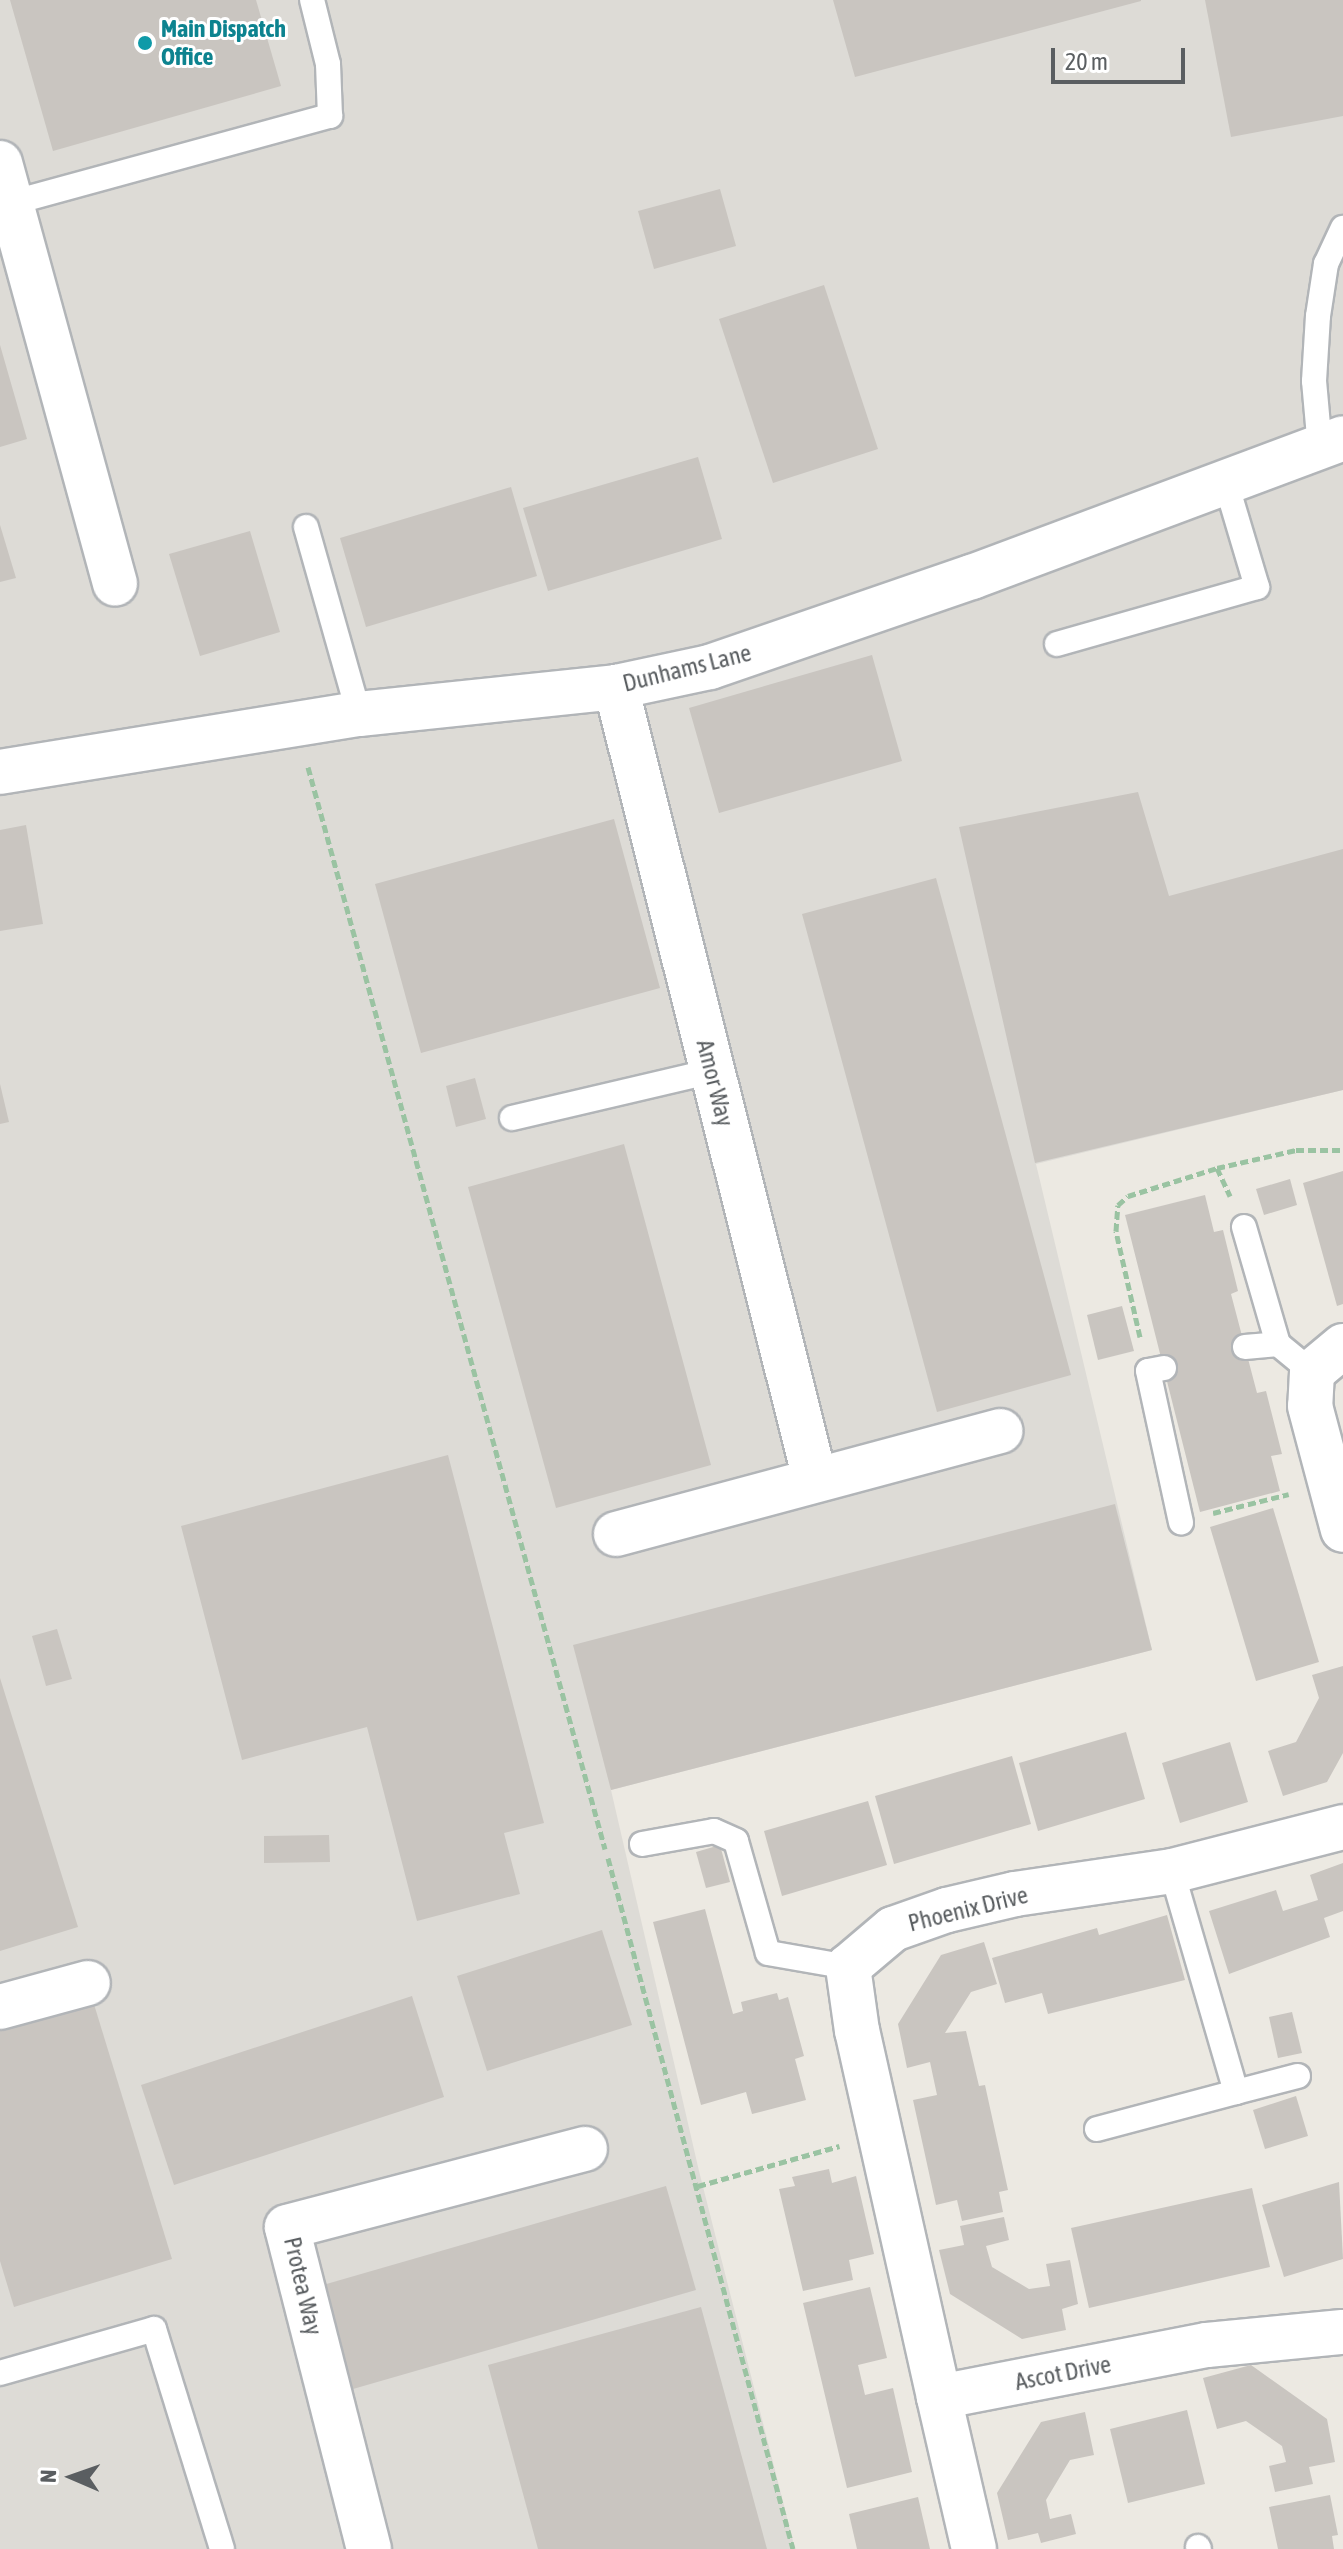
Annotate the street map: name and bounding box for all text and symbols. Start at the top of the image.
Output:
place label: Main Dispatch Office [161,15,286,71]
scale bar [1055,32,1189,82]
marker: Main Dispatch Office [136,34,154,52]
text: 20 m [1065,48,1108,75]
street label: Dunhams Lane [620,638,754,698]
street label: Amor Way [690,1037,740,1129]
street label: Phoenix Drive [905,1880,1031,1938]
street label: Protea Way [278,2234,328,2338]
street label: Ascot Drive [1013,2350,1113,2396]
north arrow [32,2437,112,2517]
text: N [35,2469,61,2483]

